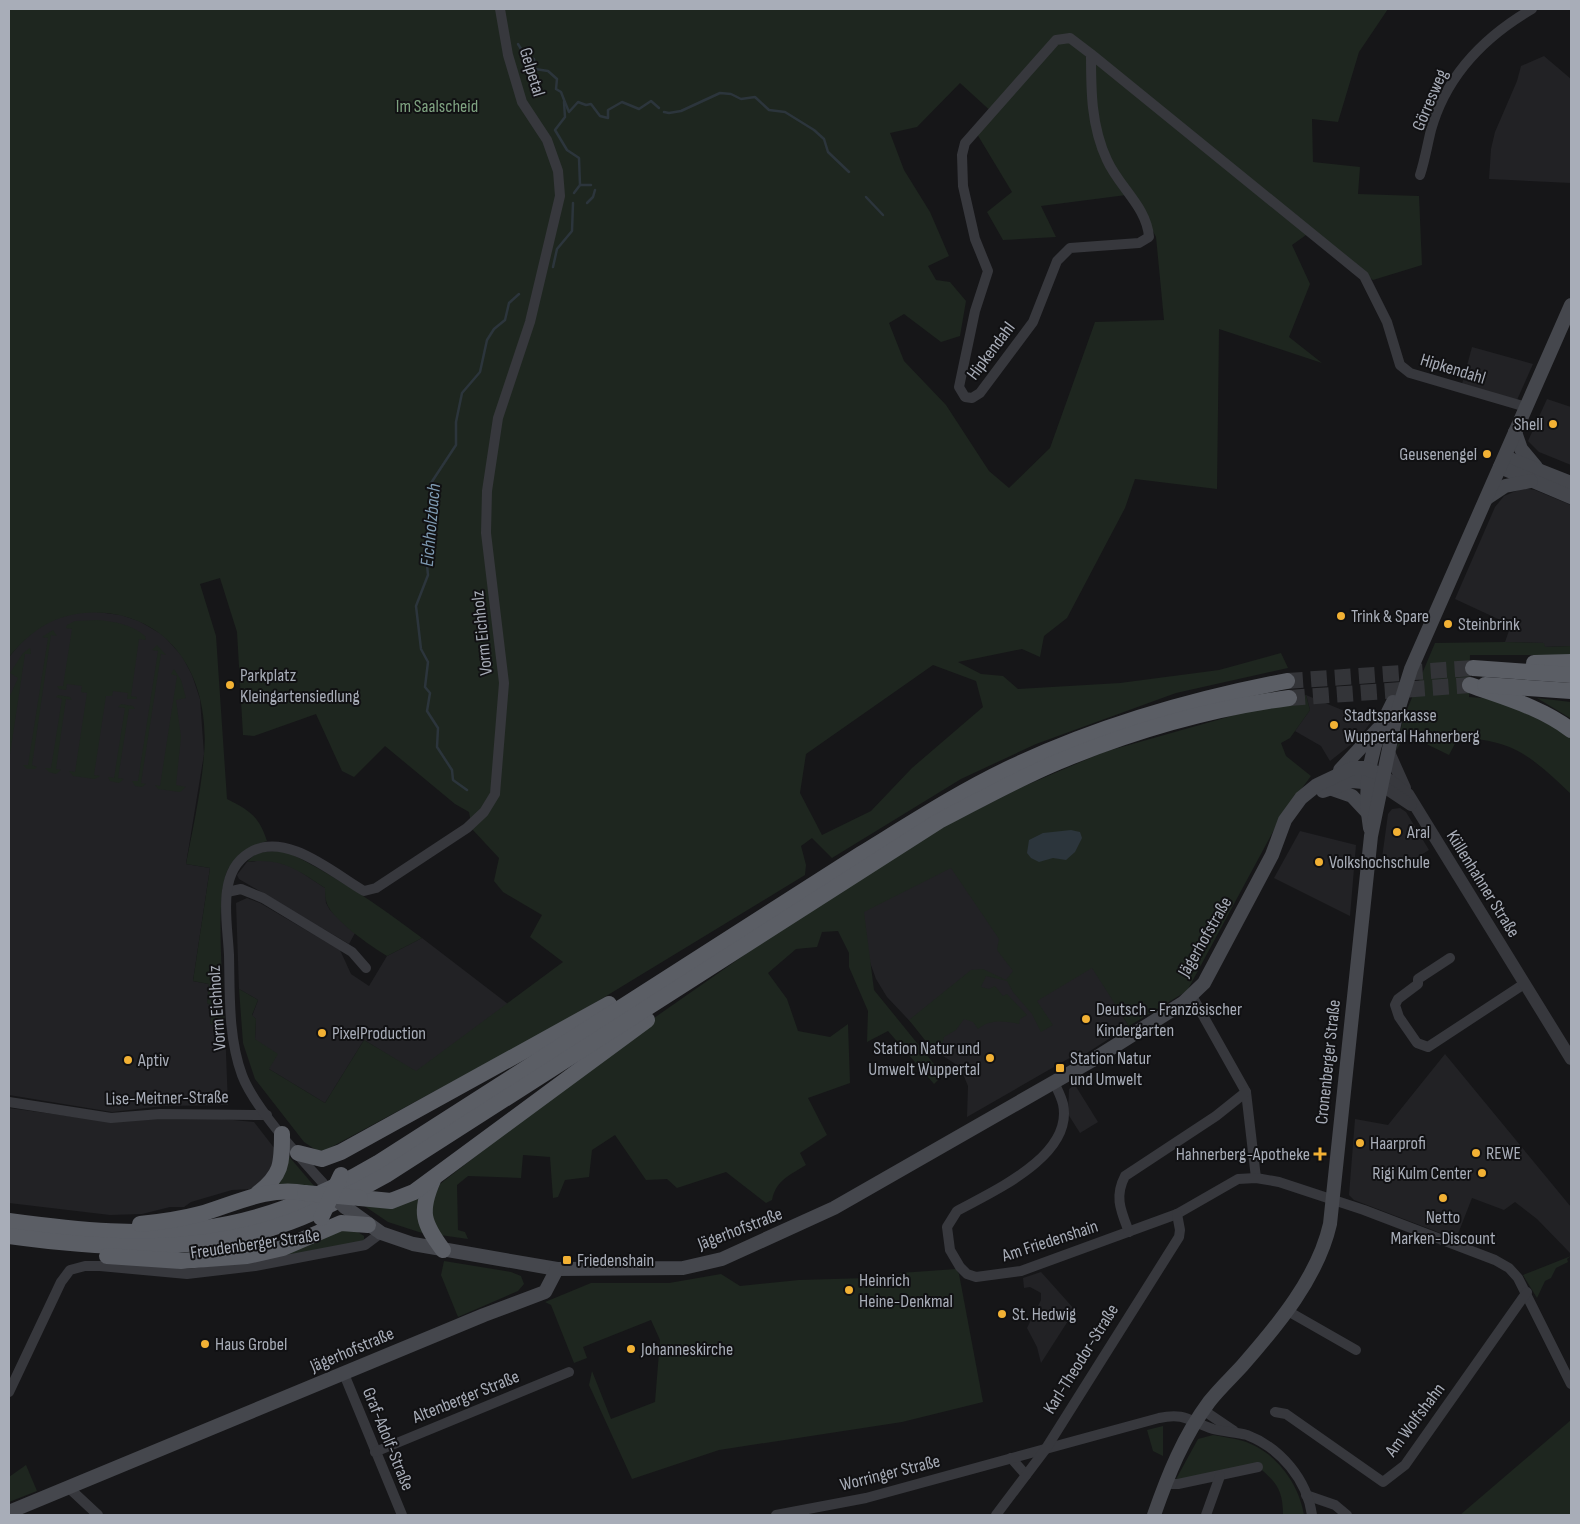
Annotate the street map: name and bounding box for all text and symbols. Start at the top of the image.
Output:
street label: Gelpetal [515,45,549,99]
street label: Görresweg [1408,66,1452,134]
park label: Im Saalscheid [396,96,478,117]
street label: Hipkendahl [962,318,1020,384]
street label: Hipkendahl [1418,349,1488,389]
place label: Shell [1514,414,1543,435]
marker: Shell [1547,418,1559,430]
place label: Geusenengel [1399,444,1477,465]
marker: Geusenengel [1481,448,1493,460]
water label: Eichholzbach [416,483,446,567]
street label: Vorm Eichholz [467,589,497,676]
place label: Trink & Spare [1351,606,1429,627]
marker: Trink & Spare [1335,610,1347,622]
place label: Steinbrink [1458,614,1520,635]
marker: Steinbrink [1442,618,1454,630]
place label: Parkplatz Kleingartensiedlung [240,665,360,707]
marker: Parkplatz Kleingartensiedlung [224,679,236,691]
place label: Stadtsparkasse Wuppertal Hahnerberg [1344,705,1480,747]
marker: Stadtsparkasse Wuppertal Hahnerberg [1328,719,1340,731]
place label: Aral [1406,822,1430,843]
marker: Aral [1391,826,1403,838]
street label: Küllenhahner Straße [1442,827,1524,941]
place label: Volkshochschule [1329,852,1430,873]
marker: Volkshochschule [1313,856,1325,868]
street label: Jägerhofstraße [1173,893,1236,982]
street label: Vorm Eichholz [204,964,230,1051]
place label: Deutsch - Französischer Kindergarten [1096,999,1242,1041]
street label: Cronenberger Straße [1311,999,1345,1125]
marker: Deutsch - Französischer Kindergarten [1080,1013,1092,1025]
place label: PixelProduction [332,1023,426,1044]
marker: PixelProduction [316,1027,328,1039]
place label: Station Natur und Umwelt Wuppertal [868,1038,980,1080]
place label: Station Natur und Umwelt [1070,1048,1151,1090]
place label: Aptiv [137,1050,169,1071]
marker: Station Natur und Umwelt Wuppertal [984,1052,996,1064]
marker: Aptiv [122,1054,134,1066]
marker: Station Natur und Umwelt [1054,1062,1066,1074]
street label: Lise-Meitner-Straße [105,1086,229,1110]
place label: Haarprofi [1370,1133,1426,1154]
marker: Haarprofi [1354,1137,1366,1149]
place label: REWE [1486,1143,1521,1164]
place label: Hahnerberg-Apotheke [1176,1144,1310,1165]
marker: REWE [1470,1147,1482,1159]
marker: Hahnerberg-Apotheke [1314,1148,1326,1160]
place label: Rigi Kulm Center [1372,1163,1472,1184]
marker: Rigi Kulm Center [1476,1167,1488,1179]
marker: Netto Marken-Discount [1437,1192,1449,1204]
street label: Jägerhofstraße [694,1203,785,1255]
place label: Netto Marken-Discount [1390,1207,1496,1249]
street label: Am Friedenshain [998,1216,1101,1267]
street label: Freudenberger Straße [189,1225,321,1263]
place label: Friedenshain [577,1250,654,1271]
marker: Friedenshain [561,1254,573,1266]
place label: Heinrich Heine-Denkmal [859,1270,953,1312]
marker: Heinrich Heine-Denkmal [843,1284,855,1296]
street label: Karl-Theodor-Straße [1039,1300,1123,1418]
place label: St. Hedwig [1012,1304,1076,1325]
marker: St. Hedwig [996,1308,1008,1320]
street label: Jägerhofstraße [306,1323,397,1377]
place label: Haus Grobel [215,1334,287,1355]
marker: Haus Grobel [199,1338,211,1350]
place label: Johanneskirche [640,1339,733,1360]
marker: Johanneskirche [625,1343,637,1355]
street label: Altenberger Straße [409,1366,522,1428]
street label: Am Wolfshahn [1380,1379,1449,1462]
street label: Graf-Adolf-Straße [358,1384,418,1494]
street label: Worringer Straße [838,1450,942,1496]

